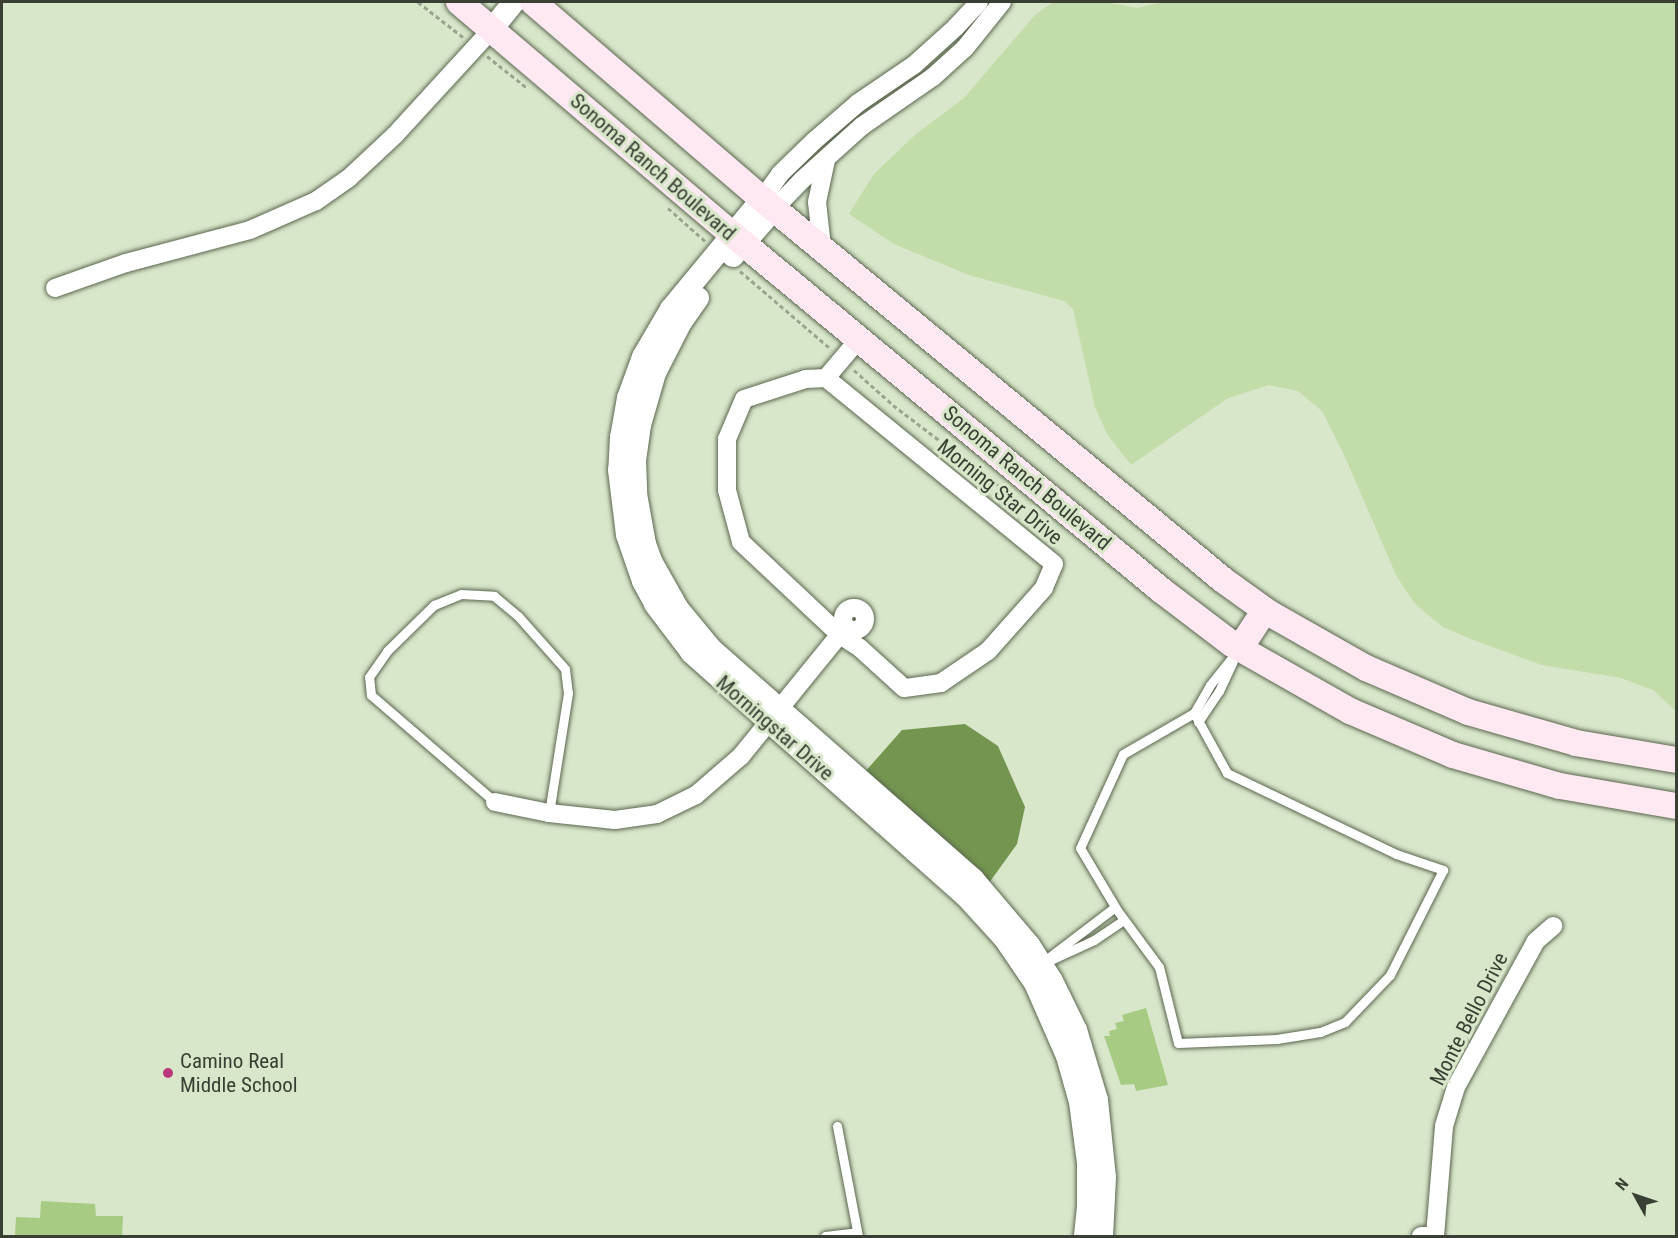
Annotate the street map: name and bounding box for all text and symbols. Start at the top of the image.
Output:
street label: Sonoma Ranch Boulevard [565,88,741,246]
street label: Sonoma Ranch Boulevard [938,401,1116,555]
street label: Morning Star Drive [932,434,1068,550]
street label: Morningstar Drive [711,670,839,786]
street label: Monte Bello Drive [1425,948,1513,1090]
place label: Camino Real Middle School [180,1048,298,1098]
marker: Camino Real Middle School [161,1066,175,1080]
north arrow [1606,1166,1666,1226]
text: N [1611,1174,1632,1194]

